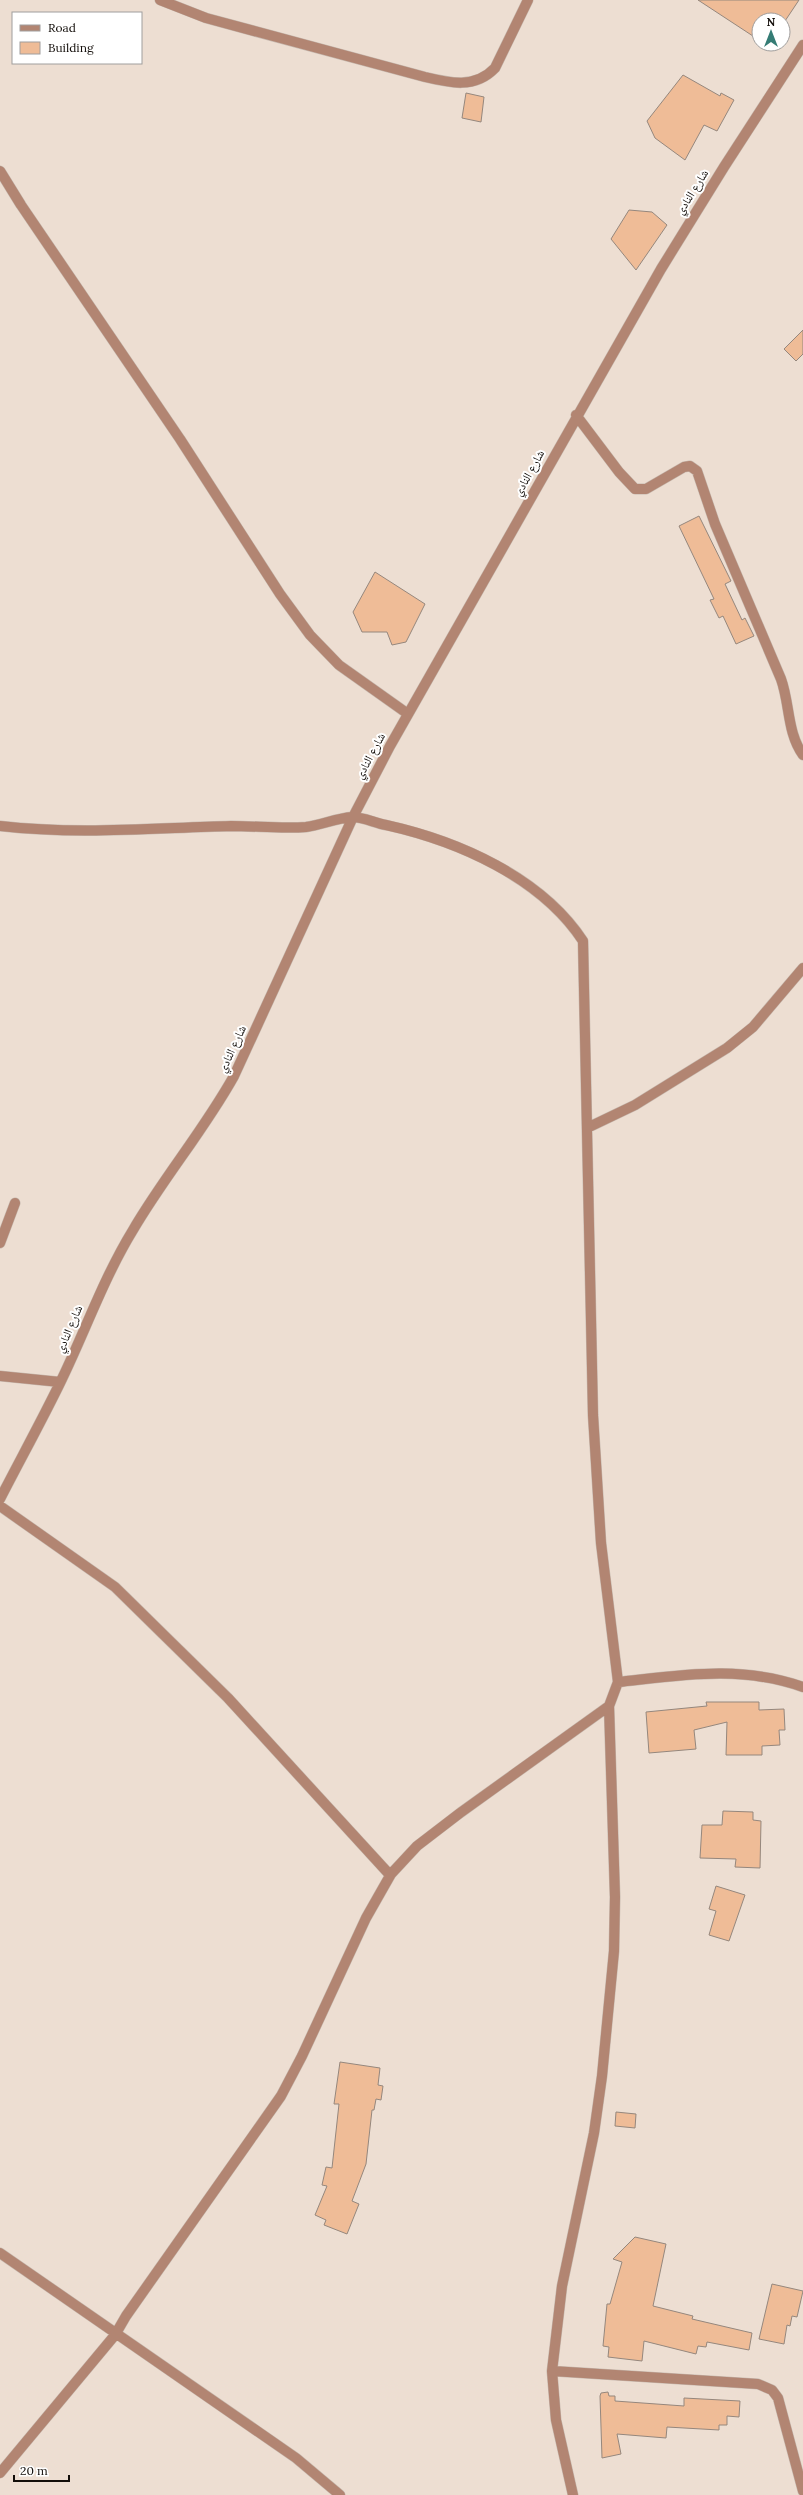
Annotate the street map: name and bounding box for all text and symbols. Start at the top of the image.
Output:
legend [12,12,142,64]
north arrow [751,12,791,52]
text: N [767,15,776,29]
text: Road [48,20,76,35]
text: Building [48,40,94,55]
street label: شارع النادي [672,166,714,219]
street label: شارع النادي [510,447,550,500]
street label: شارع النادي [351,730,391,783]
street label: شارع النادي [214,1023,252,1076]
street label: شارع النادي [52,1303,88,1356]
scale bar [14,2457,69,2483]
text: 20 m [20,2463,48,2478]

